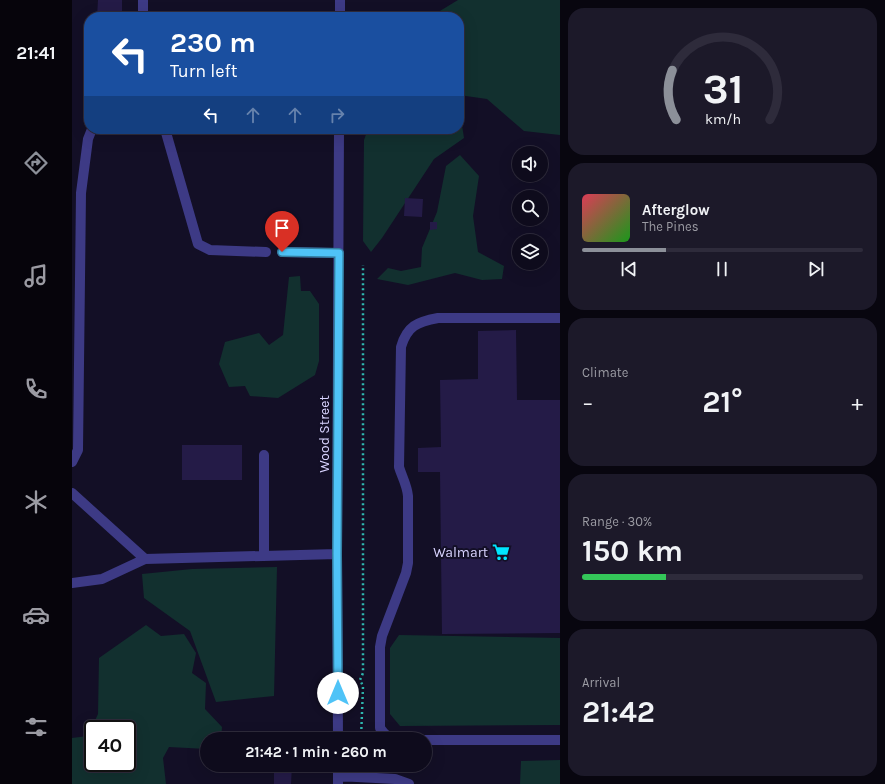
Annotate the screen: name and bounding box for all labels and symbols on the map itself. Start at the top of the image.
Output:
pin [265,211,299,252]
street label: Wood Street [316,395,333,473]
supermarket icon: Walmart [491,542,511,562]
place label: Walmart [433,544,488,561]
position arrow [317,672,359,714]
speed limit sign: 40 [84,720,136,772]

